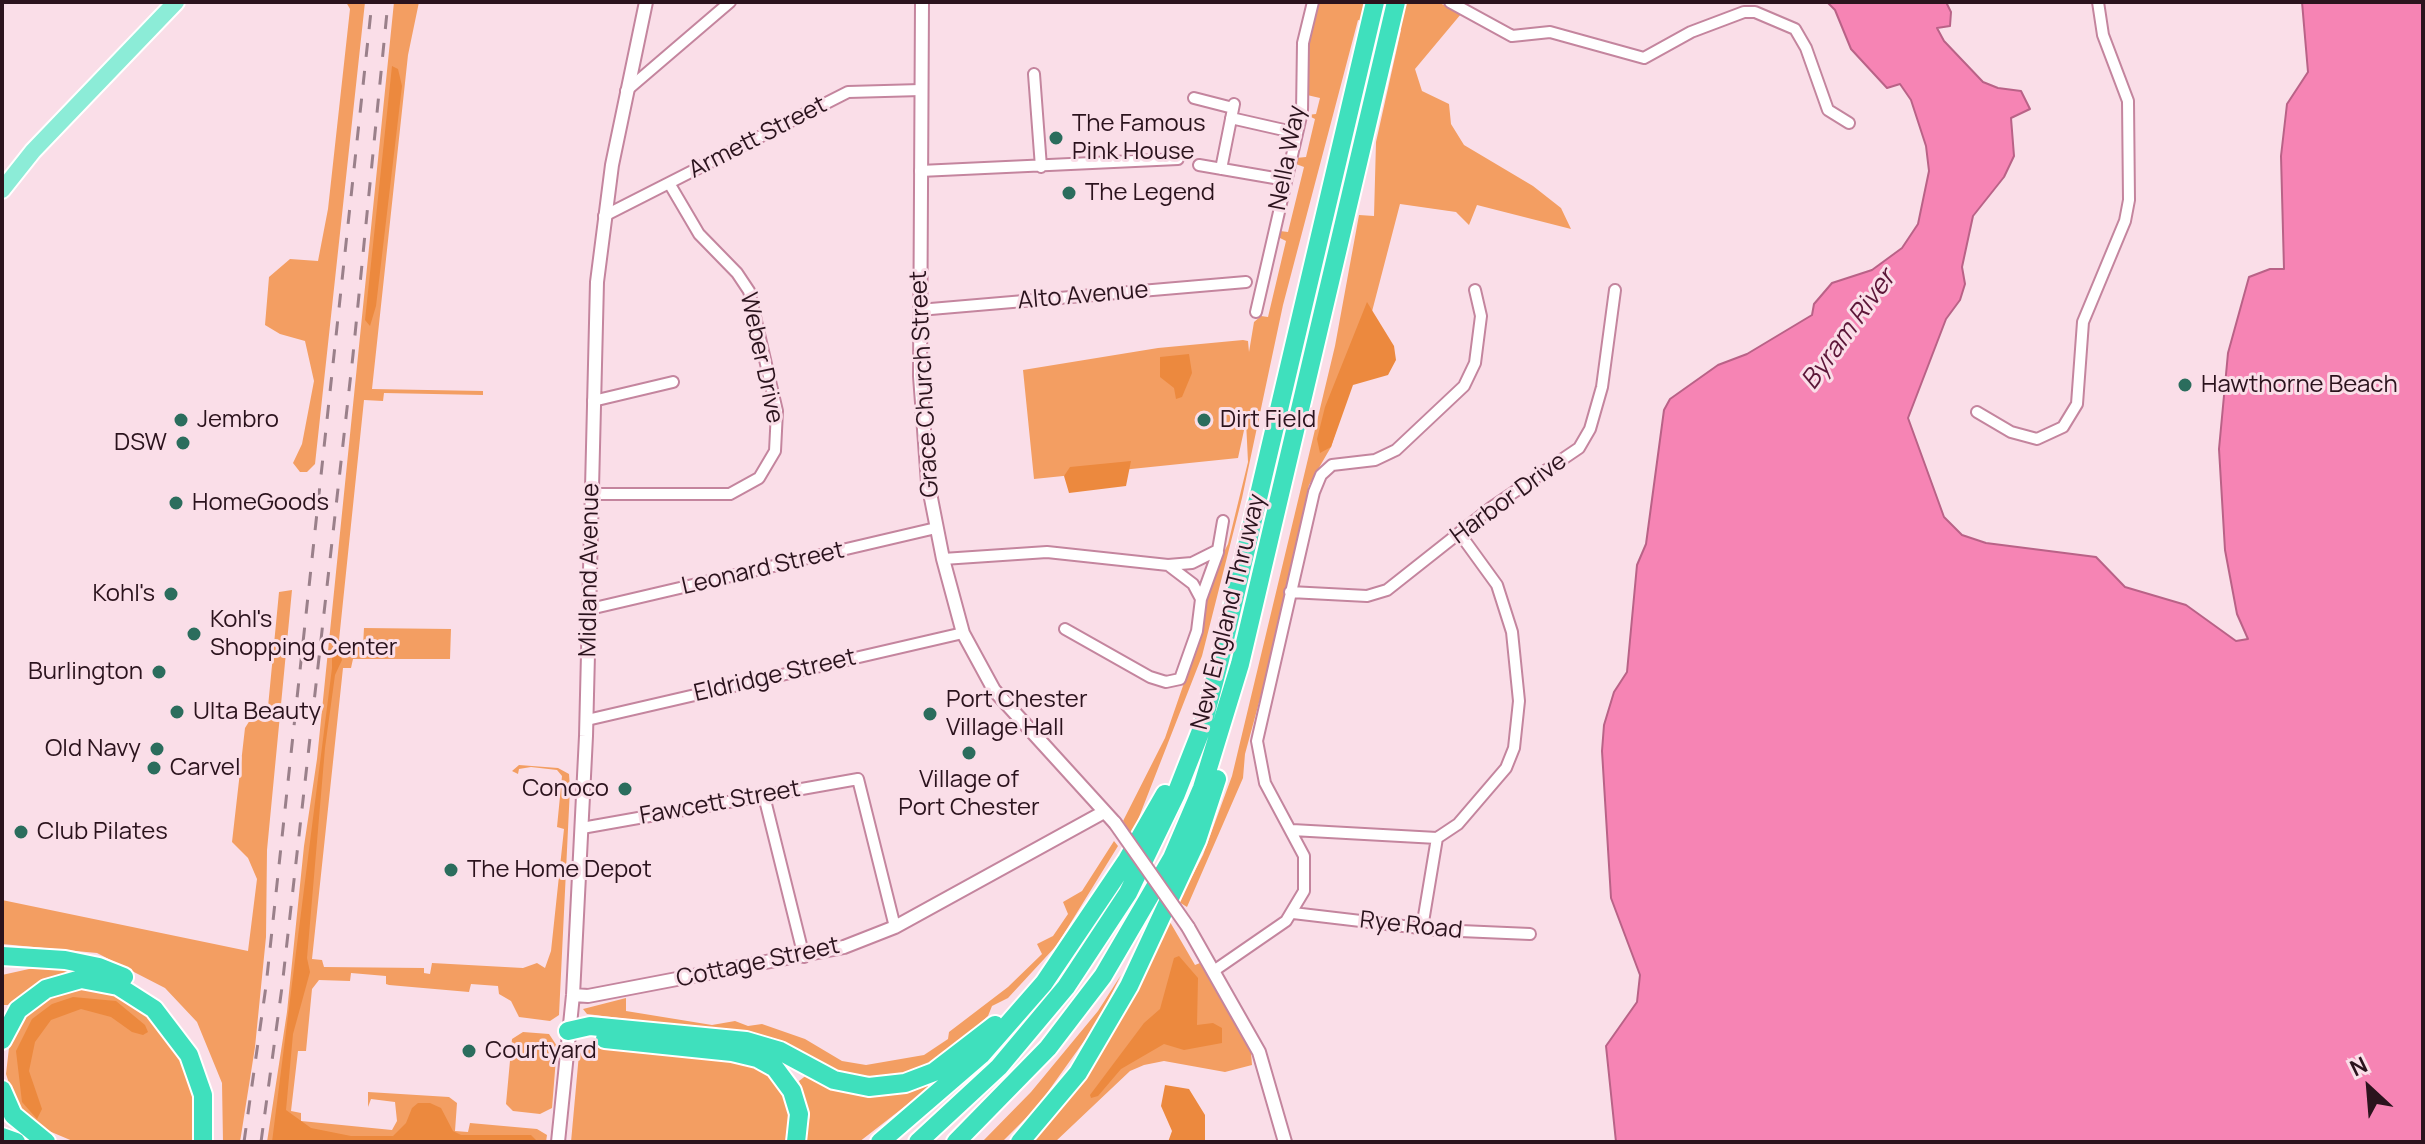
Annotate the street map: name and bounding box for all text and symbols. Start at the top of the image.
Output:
street label: Armett Street [684,91,832,185]
street label: Nella Way [1264,103,1312,213]
place label: The Famous Pink House [1072,110,1206,166]
marker: The Famous Pink House [1047,129,1065,147]
place label: The Legend [1085,179,1215,207]
marker: The Legend [1060,184,1078,202]
water label: Byram River [1795,264,1903,396]
street label: Grace Church Street [905,270,945,498]
street label: Alto Avenue [1016,276,1150,316]
street label: Weber Drive [733,290,789,426]
place label: Hawthorne Beach [2201,371,2398,399]
marker: Hawthorne Beach [2176,376,2194,394]
place label: Jembro [197,406,279,434]
place label: Dirt Field [1220,406,1316,434]
marker: Jembro [172,411,190,429]
marker: Dirt Field [1195,411,1213,429]
place label: DSW [114,429,167,457]
marker: DSW [174,434,192,452]
street label: Harbor Drive [1445,447,1573,551]
street label: Midland Avenue [574,483,606,657]
place label: HomeGoods [192,489,329,517]
street label: New England Thruway [1186,491,1272,733]
marker: HomeGoods [167,494,185,512]
street label: Leonard Street [679,536,847,602]
place label: Kohl's [93,580,155,608]
marker: Kohl's [162,585,180,603]
place label: Kohl's Shopping Center [210,606,397,662]
marker: Kohl's Shopping Center [185,625,203,643]
street label: Eldridge Street [691,643,859,709]
place label: Burlington [28,658,143,686]
marker: Burlington [150,663,168,681]
place label: Port Chester Village Hall [946,686,1088,742]
place label: Ulta Beauty [193,698,321,726]
marker: Ulta Beauty [168,703,186,721]
marker: Port Chester Village Hall [921,705,939,723]
place label: Old Navy [45,735,141,763]
marker: Old Navy [148,740,166,758]
marker: Village of Port Chester [960,744,978,762]
place label: Carvel [170,754,240,782]
marker: Carvel [145,759,163,777]
place label: Village of Port Chester [898,766,1040,822]
place label: Conoco [522,775,609,803]
street label: Fawcett Street [638,775,802,831]
marker: Conoco [616,780,634,798]
place label: Club Pilates [37,818,168,846]
marker: Club Pilates [12,823,30,841]
place label: The Home Depot [467,856,652,884]
marker: The Home Depot [442,861,460,879]
street label: Rye Road [1358,906,1464,946]
street label: Cottage Street [674,932,842,994]
place label: Courtyard [485,1037,597,1065]
marker: Courtyard [460,1042,478,1060]
north arrow [2329,1048,2409,1128]
text: N [2345,1049,2372,1083]

